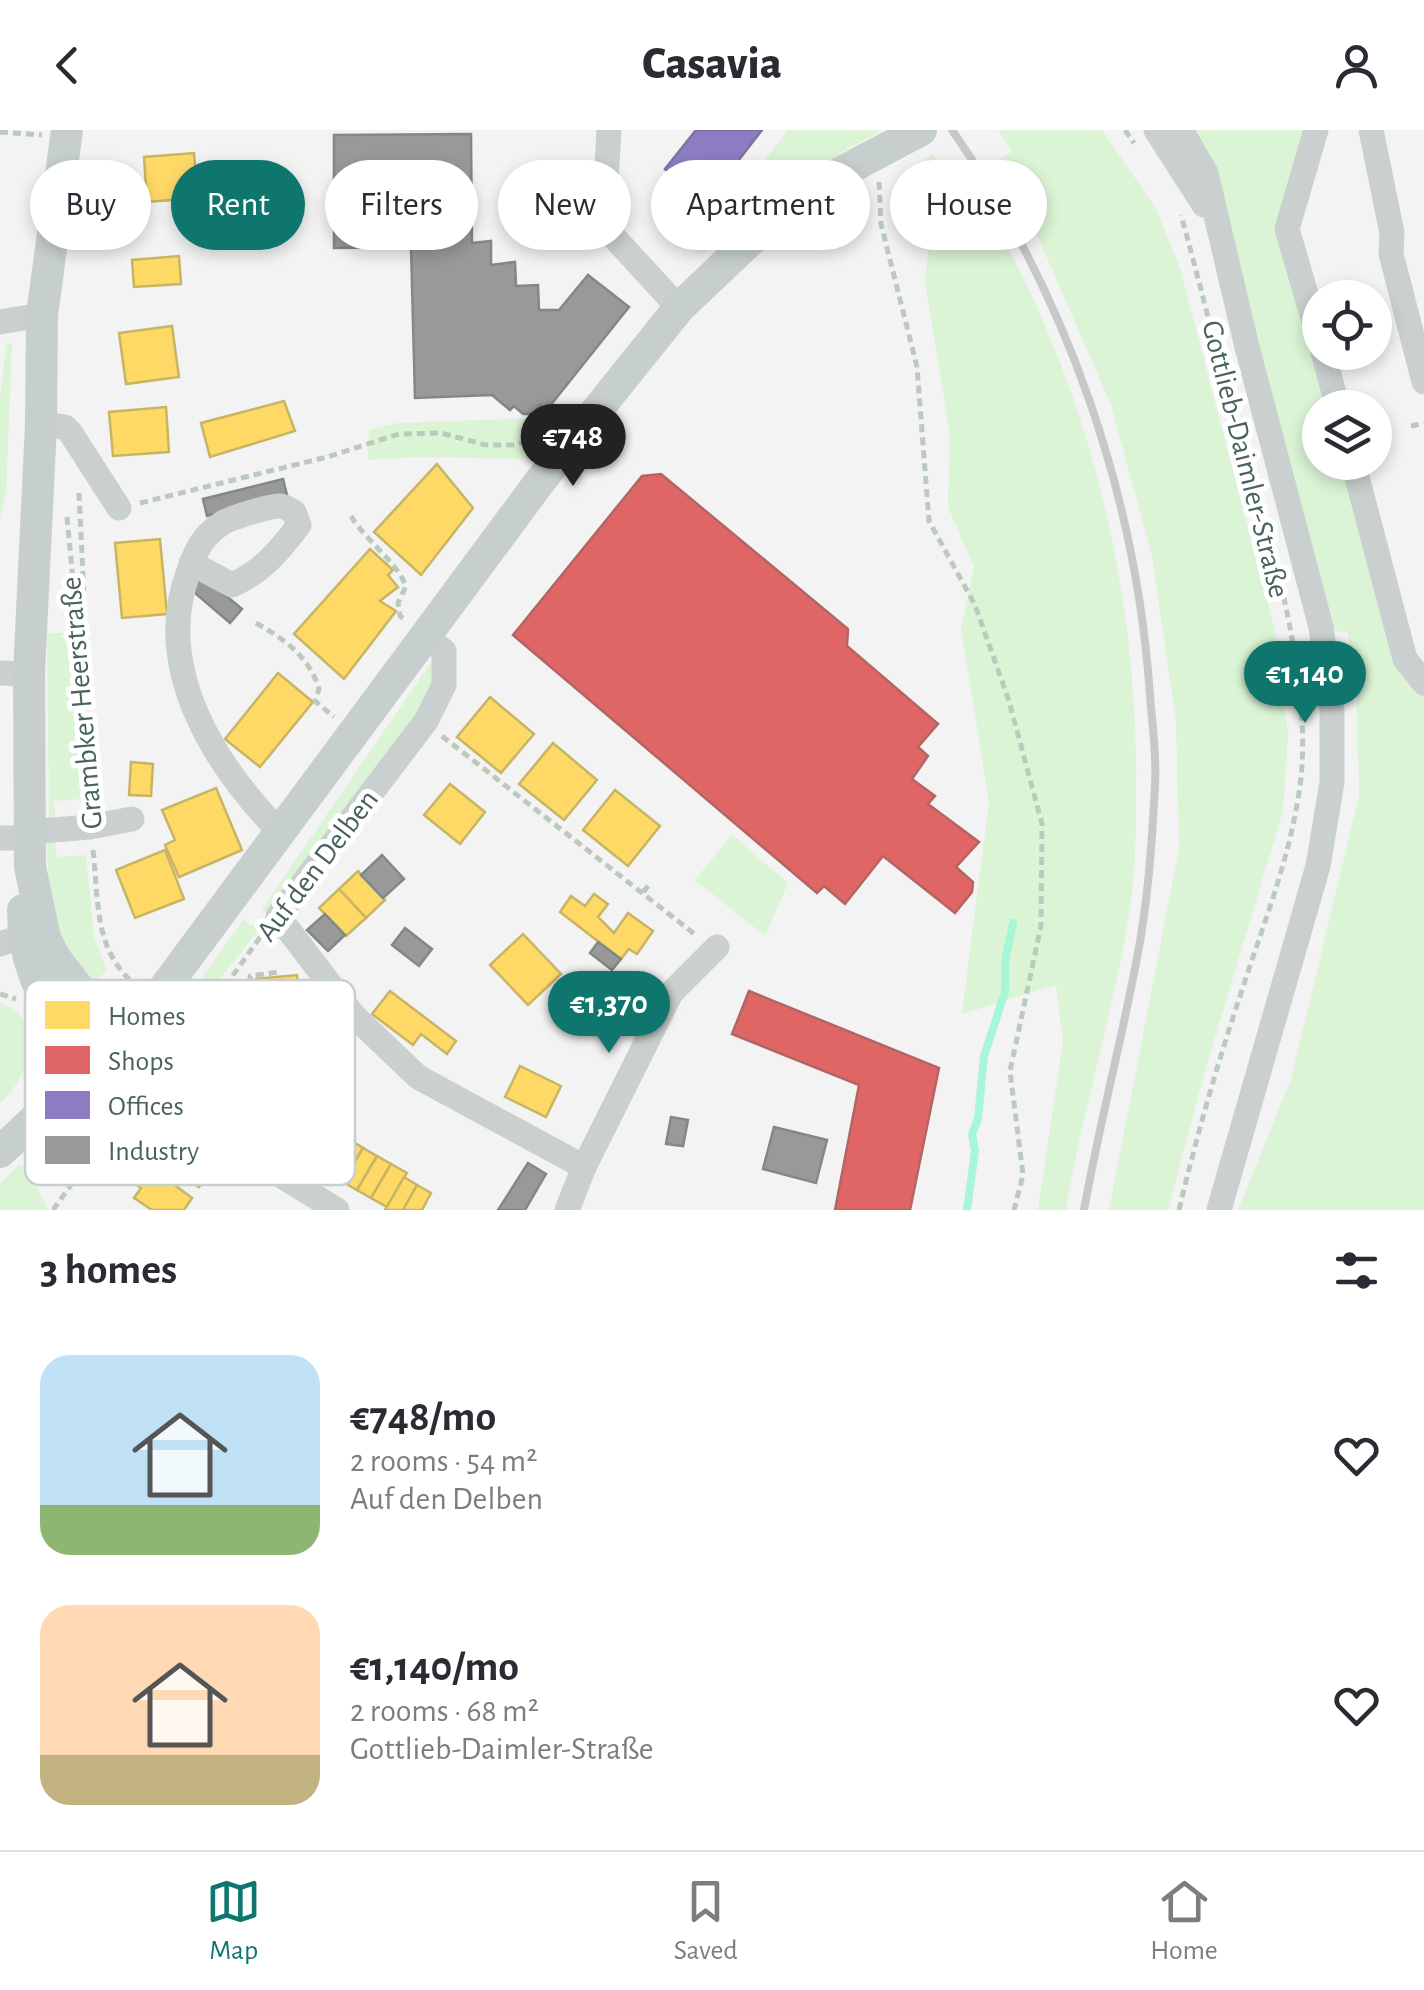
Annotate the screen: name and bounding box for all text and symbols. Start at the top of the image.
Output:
icon: back [40,38,95,93]
icon: person [1329,38,1384,93]
text: Casavia [642,42,782,87]
chip: Buy [30,160,151,250]
chip: Rent [171,160,305,250]
chip: Filters [325,160,478,250]
chip: New [498,160,631,250]
chip: Apartment [651,160,870,250]
chip: House [890,160,1047,250]
map controls [1302,280,1392,480]
button: locate [1302,280,1392,370]
street label: Gottlieb-Daimler-Straße [1196,318,1294,601]
button: layers [1302,390,1392,480]
pin: €748 [514,404,632,489]
text: €748 [543,420,603,452]
street label: Grambker Heerstraße [56,576,108,830]
pin: €1,140 [1224,641,1386,726]
text: €1,140 [1266,657,1344,689]
street label: Auf den Delben [251,784,384,947]
pin: €1,370 [528,971,690,1056]
legend [25,980,355,1185]
text: €1,370 [570,987,648,1019]
text: Homes [108,1003,186,1031]
text: Shops [108,1048,174,1076]
text: Offices [108,1093,184,1121]
text: Industry [108,1138,199,1166]
icon: filters [1329,1243,1384,1298]
text: 3 homes [40,1249,177,1291]
icon: home [120,1395,240,1515]
text: €748/mo [350,1396,496,1438]
icon: heart [1329,1428,1384,1483]
text: 2 rooms · 54 m² [350,1445,537,1477]
text: Auf den Delben [350,1483,543,1515]
icon: home [120,1645,240,1765]
text: €1,140/mo [350,1646,519,1688]
icon: heart [1329,1678,1384,1733]
text: 2 rooms · 68 m² [350,1695,539,1727]
text: Gottlieb-Daimler-Straße [350,1733,654,1765]
tab: Map [206,1874,261,1968]
tab: Saved [674,1874,738,1968]
tab: Home [1150,1874,1218,1968]

